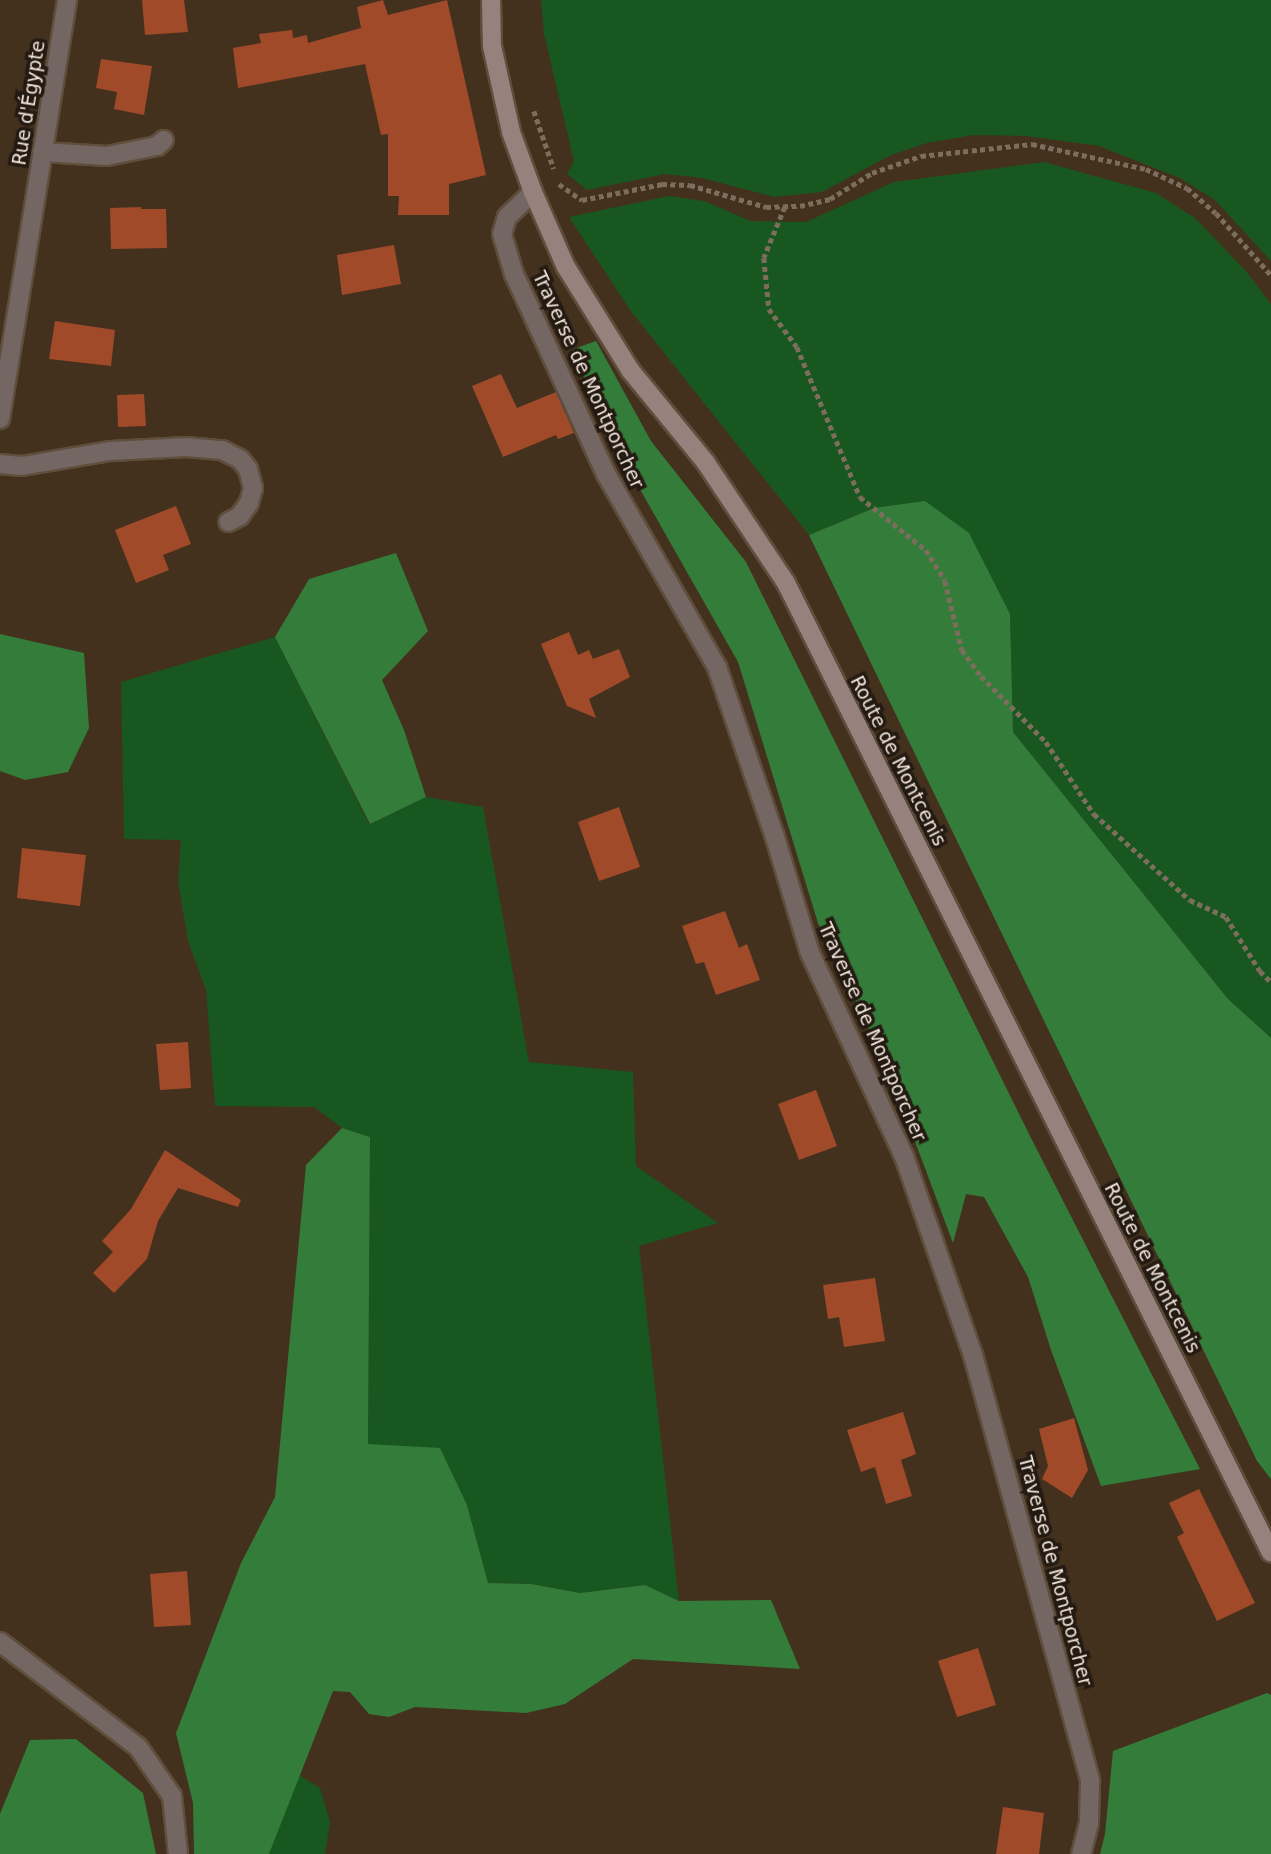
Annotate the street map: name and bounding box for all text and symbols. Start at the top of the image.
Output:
street label: Rue d'Égypte [8,39,50,167]
street label: Traverse de Montporcher [528,268,648,492]
street label: Route de Montcenis [845,672,951,850]
street label: Traverse de Montporcher [813,919,931,1145]
street label: Route de Montcenis [1099,1179,1205,1357]
street label: Traverse de Montporcher [1013,1454,1097,1688]

